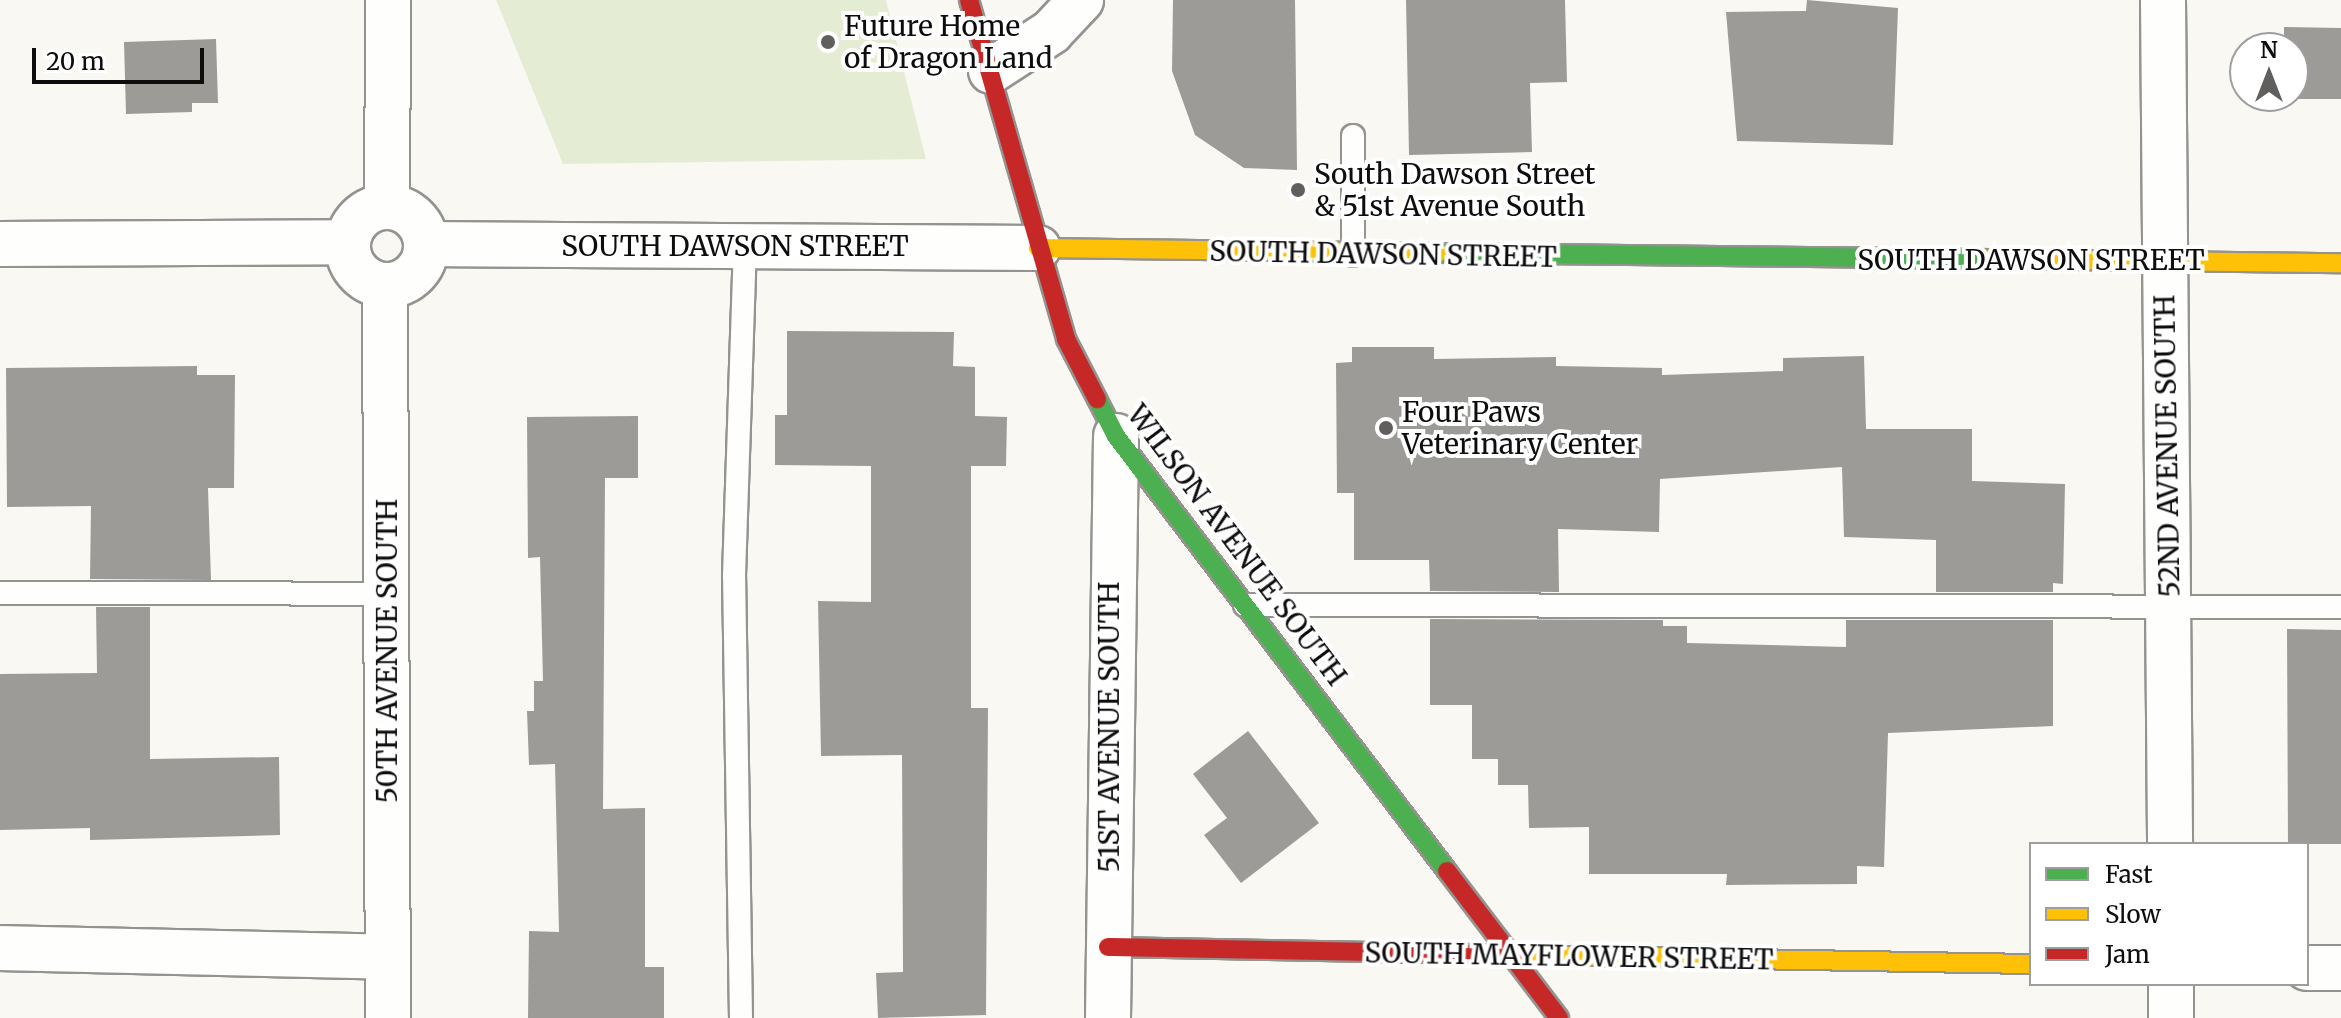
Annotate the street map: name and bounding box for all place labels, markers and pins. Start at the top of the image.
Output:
place label: Future Home of Dragon Land [844,9,1053,75]
marker: Future Home of Dragon Land [819,33,837,51]
place label: South Dawson Street & 51st Avenue South [1314,157,1596,223]
marker: South Dawson Street & 51st Avenue South [1289,181,1307,199]
place label: Four Paws Veterinary Center [1402,395,1638,461]
marker: Four Paws Veterinary Center [1377,419,1395,437]

